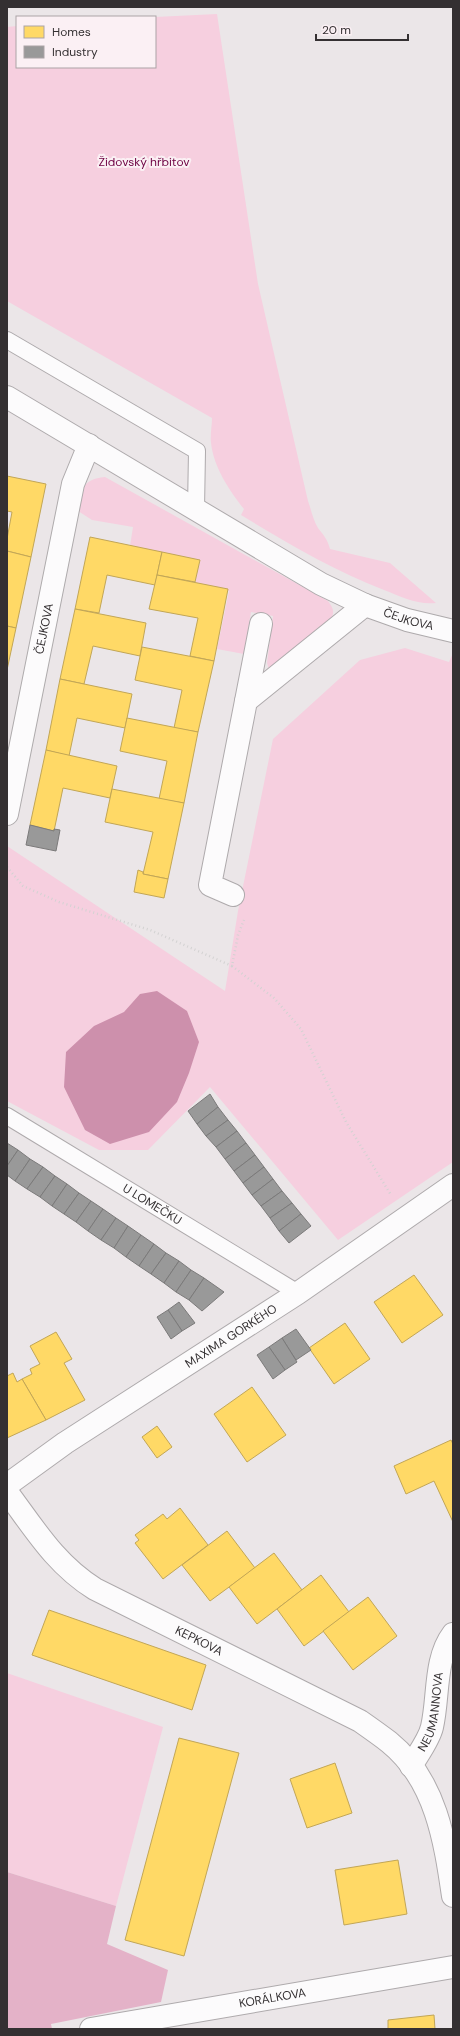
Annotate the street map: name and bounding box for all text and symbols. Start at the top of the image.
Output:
legend [16,16,156,68]
scale bar [316,16,408,42]
text: 20 m [322,22,351,38]
text: Homes [52,24,91,40]
text: Industry [52,44,98,60]
park label: Židovský hřbitov [98,154,190,170]
street label: ČEJKOVA [31,602,57,656]
street label: ČEJKOVA [381,604,435,634]
street label: U LOMEČKU [120,1180,185,1228]
street label: MAXIMA GORKÉHO [182,1301,280,1372]
street label: KEPKOVA [172,1622,225,1659]
street label: NEUMANNOVA [414,1671,447,1755]
street label: KORÁLKOVA [238,1984,307,2012]

